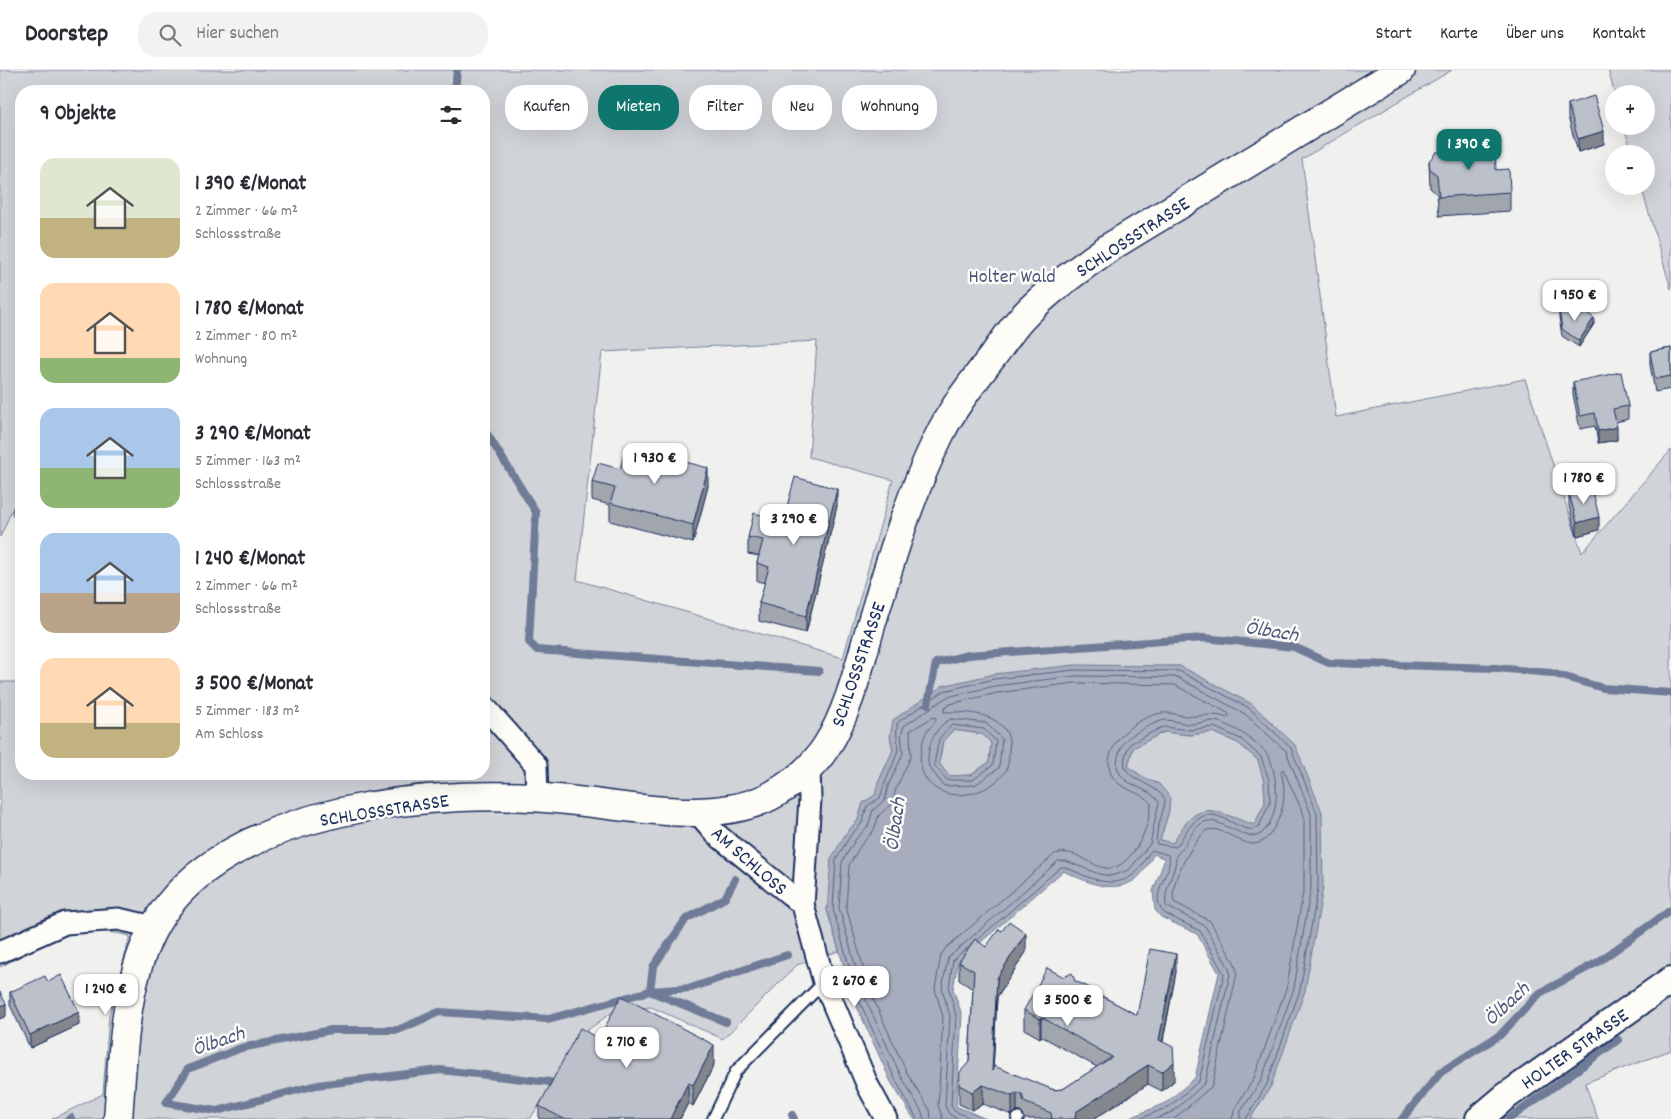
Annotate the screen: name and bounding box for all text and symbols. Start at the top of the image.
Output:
search box [138,12,488,57]
text: Doorstep [25,18,108,52]
icon: search [156,21,184,49]
text: Hier suchen [196,21,279,48]
text: Start [1376,22,1412,47]
text: Karte [1440,22,1478,47]
text: Über uns [1506,22,1564,47]
text: Kontakt [1592,22,1646,47]
chip: Kaufen [505,85,588,130]
chip: Mieten [598,85,679,130]
chip: Filter [689,85,762,130]
chip: Neu [772,85,832,130]
chip: Wohnung [842,85,937,130]
map controls [1605,85,1655,195]
button: + [1605,85,1655,135]
text: 9 Objekte [40,100,116,130]
icon: filters [437,101,465,129]
pin: 1 390 € [1423,128,1515,171]
text: 1 390 € [1448,133,1490,156]
button: − [1605,145,1655,195]
text: 1 390 €/Monat [195,170,306,200]
icon: home [80,178,140,238]
street label: SCHLOSSSTRASSE [1071,191,1196,286]
text: 2 Zimmer · 66 m² [195,200,298,223]
text: Schlossstraße [195,223,281,246]
park label: Holter Wald [968,264,1056,292]
pin: 1 950 € [1529,280,1621,322]
text: 1 950 € [1553,284,1597,307]
text: 1 780 €/Monat [195,295,304,325]
icon: home [80,303,140,363]
text: 2 Zimmer · 80 m² [195,325,297,348]
text: Wohnung [195,348,247,371]
text: 3 290 €/Monat [195,420,311,450]
icon: home [80,428,140,488]
pin: 1 930 € [609,442,701,485]
text: 1 930 € [634,447,676,470]
text: 5 Zimmer · 163 m² [195,450,301,473]
pin: 1 780 € [1538,462,1630,505]
text: 1 780 € [1563,467,1605,490]
text: Schlossstraße [195,473,281,496]
pin: 3 290 € [748,504,840,546]
text: 3 290 € [771,508,817,531]
text: 1 240 €/Monat [195,545,305,575]
icon: home [80,553,140,613]
text: 2 Zimmer · 66 m² [195,575,298,598]
text: Schlossstraße [195,598,281,621]
street label: SCHLOSSSTRASSE [825,599,894,731]
water label: Ölbach [1243,614,1302,652]
text: 3 500 €/Monat [195,670,313,700]
icon: home [80,678,140,738]
text: 5 Zimmer · 183 m² [195,700,300,723]
text: Am Schloss [195,723,264,746]
street label: SCHLOSSSTRASSE [318,788,451,836]
water label: Ölbach [878,795,916,853]
street label: AM SCHLOSS [704,821,792,903]
pin: 2 670 € [809,966,901,1008]
text: 2 670 € [832,970,878,993]
pin: 1 240 € [60,974,152,1016]
water label: Ölbach [1478,975,1539,1034]
text: 1 240 € [85,978,127,1001]
pin: 3 500 € [1022,984,1114,1027]
text: 3 500 € [1044,989,1092,1012]
street label: HOLTER STRASSE [1516,1003,1635,1098]
water label: Ölbach [189,1020,250,1066]
pin: 2 710 € [581,1026,673,1069]
text: 2 710 € [606,1031,648,1054]

